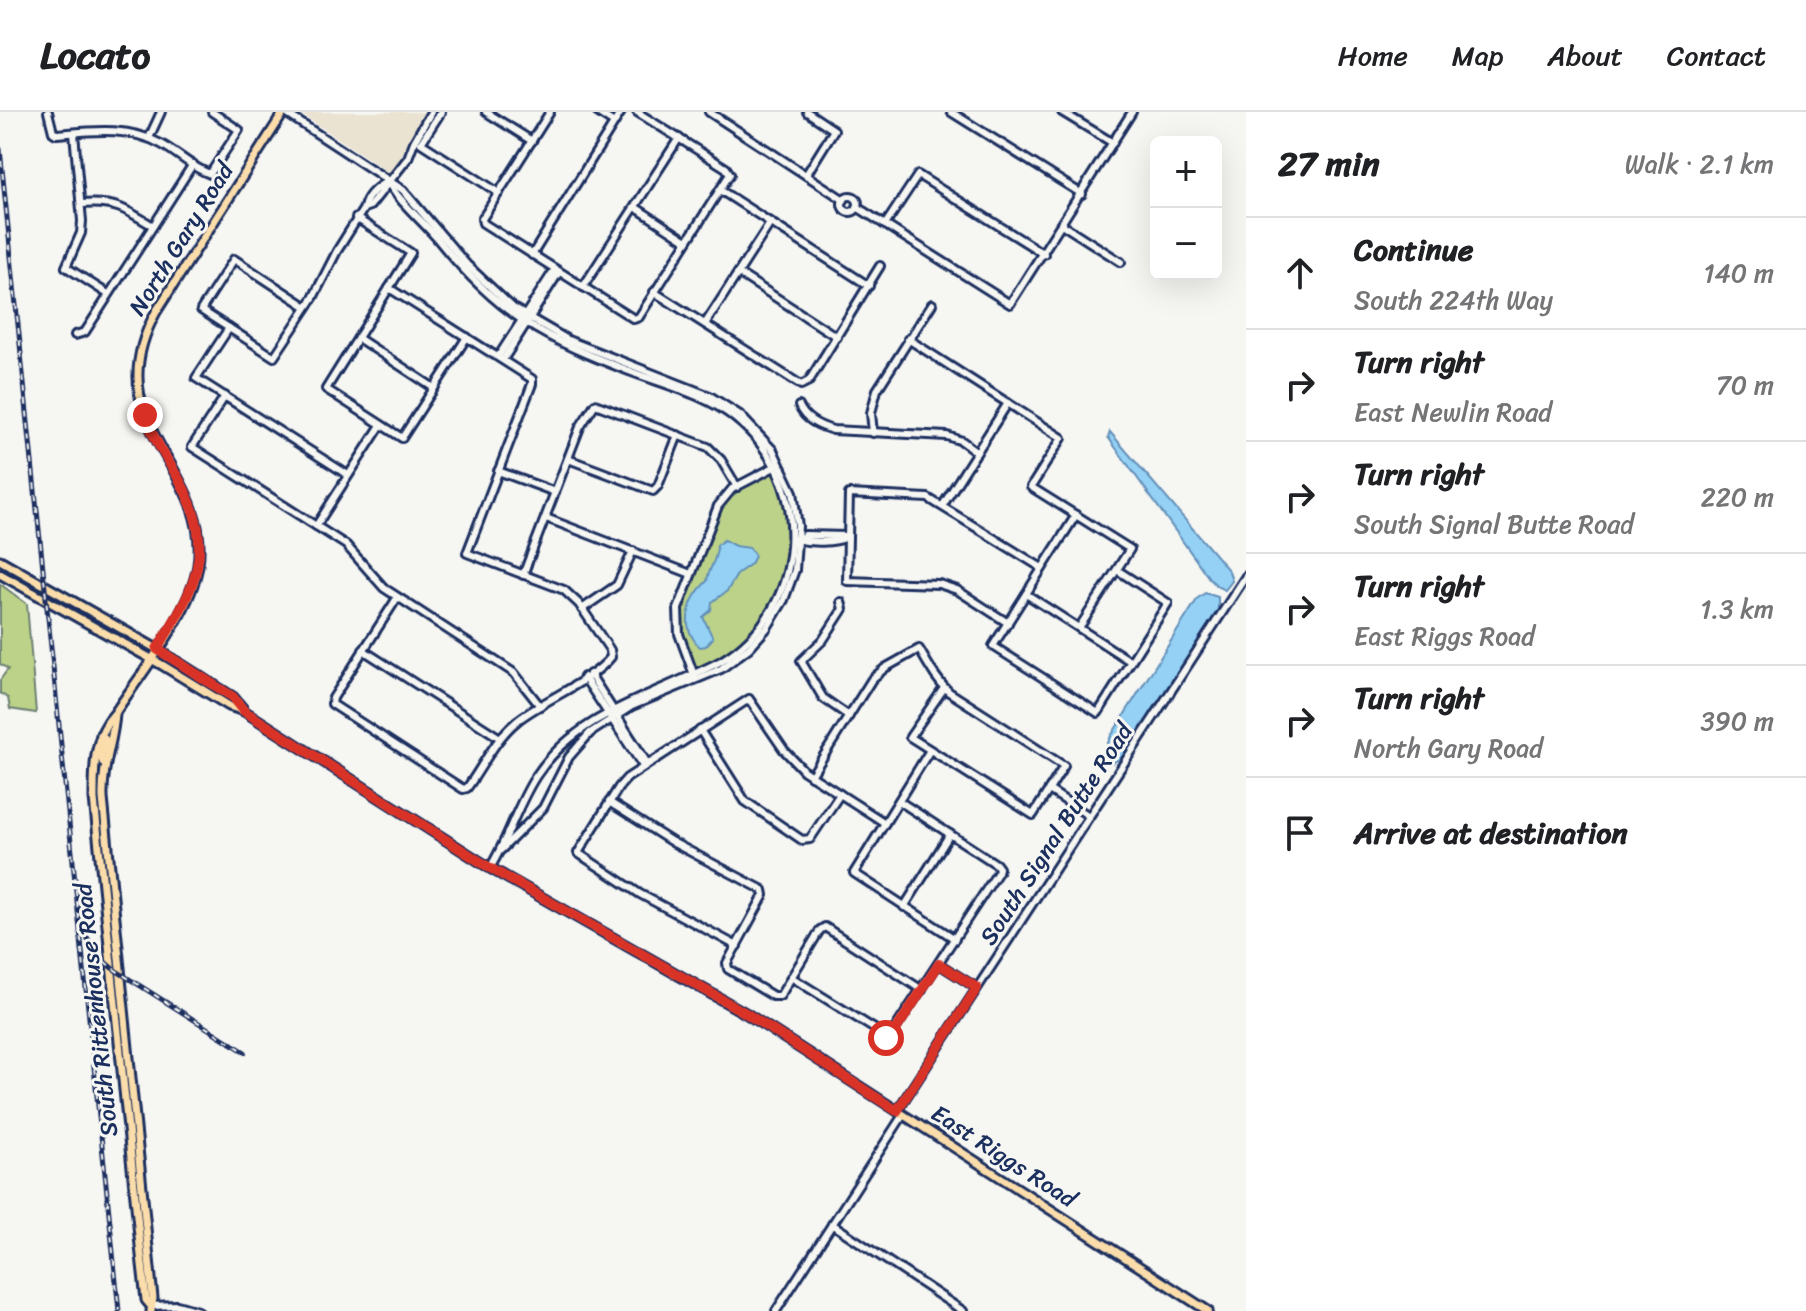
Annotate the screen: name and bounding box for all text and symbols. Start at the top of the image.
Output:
text: Locato [40,22,150,89]
text: Home [1338,31,1408,80]
text: Map [1452,31,1503,80]
text: About [1547,31,1623,80]
text: Contact [1667,31,1766,80]
text: 27 min [1278,134,1380,194]
map controls [1150,136,1222,280]
button: + [1150,136,1222,208]
text: Walk · 2.1 km [1625,141,1774,187]
street label: North Gary Road [117,153,246,324]
button: − [1150,208,1222,280]
text: Continue [1354,223,1473,277]
text: 140 m [1703,250,1774,296]
icon: ahead [1278,251,1322,295]
text: South 224th Way [1354,277,1553,323]
text: Turn right [1354,335,1484,389]
text: 70 m [1716,362,1774,408]
icon: right [1278,363,1322,407]
text: East Newlin Road [1354,389,1552,435]
route end [127,397,163,433]
text: Turn right [1354,447,1484,501]
text: 220 m [1701,474,1774,520]
icon: right [1278,475,1322,519]
text: South Signal Butte Road [1354,501,1634,547]
text: Turn right [1354,559,1484,613]
text: 1.3 km [1700,586,1774,632]
icon: right [1278,587,1322,631]
text: East Riggs Road [1354,613,1535,659]
text: Turn right [1354,671,1484,725]
text: 390 m [1701,698,1774,744]
icon: right [1278,699,1322,743]
street label: South Signal Butte Road [968,712,1145,954]
text: North Gary Road [1354,725,1543,771]
text: Arrive at destination [1354,806,1628,860]
icon: arrive [1278,811,1322,855]
street label: South Rittenhouse Road [62,880,130,1139]
route start [868,1020,904,1056]
street label: East Riggs Road [923,1093,1087,1220]

